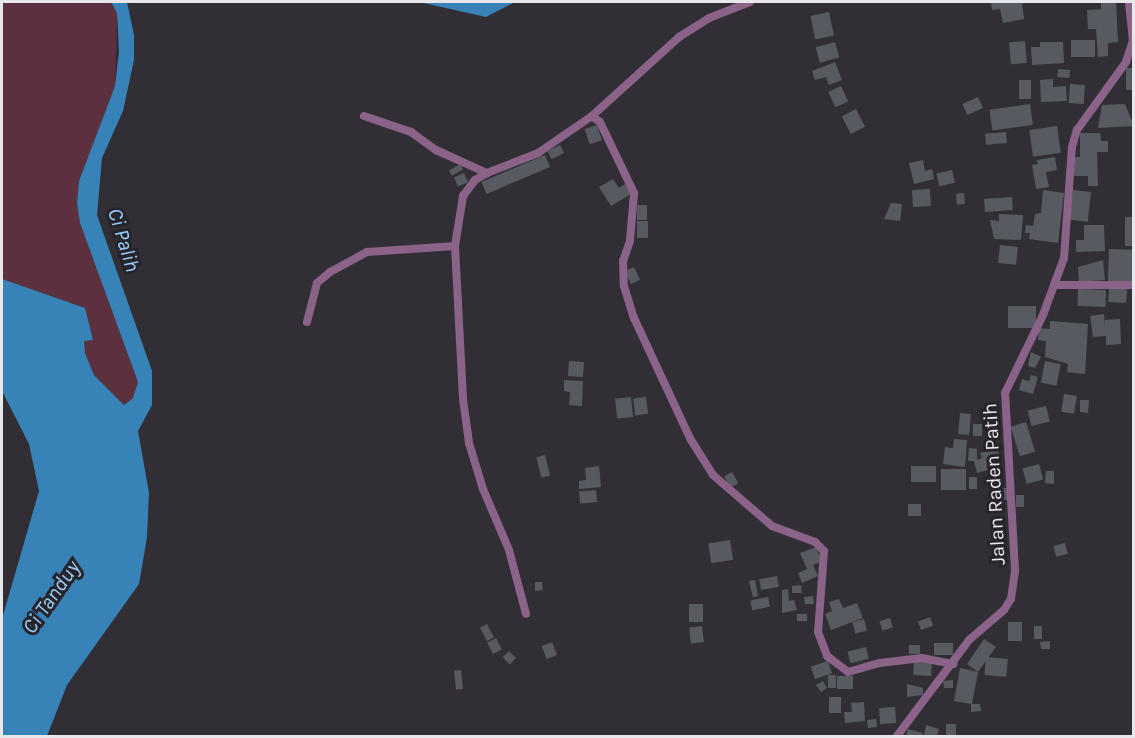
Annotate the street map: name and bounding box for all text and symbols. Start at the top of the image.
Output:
water label: Ci Palih [102,205,146,275]
street label: Jalan Raden Patih [978,402,1010,566]
water label: Ci Tanduy [17,556,85,638]

